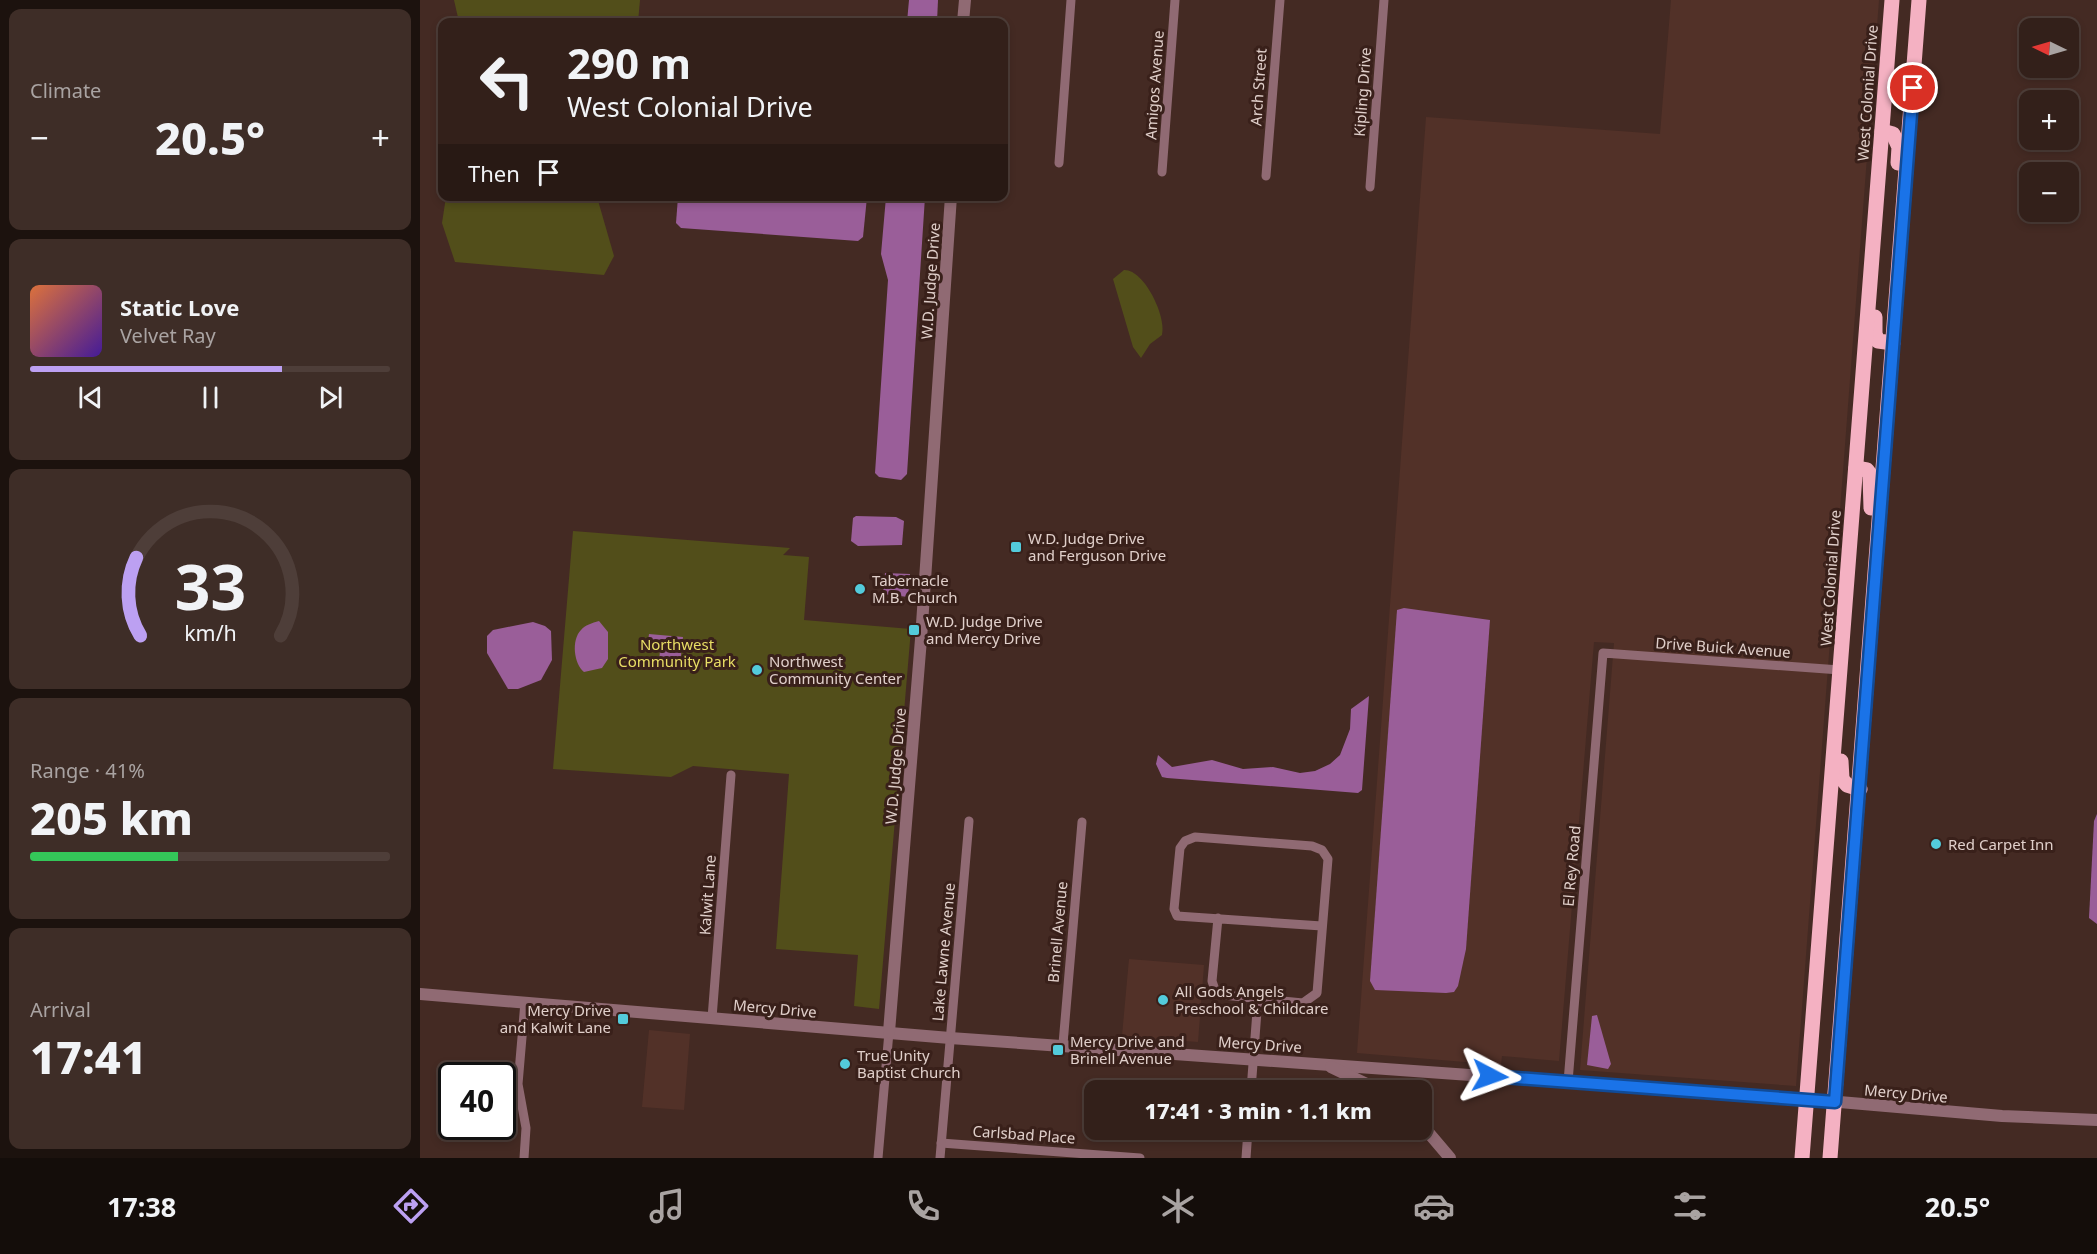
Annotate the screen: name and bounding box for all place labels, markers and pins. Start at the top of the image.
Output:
pin [1887,62,1938,113]
place label: W.D. Judge Drive and Ferguson Drive [1028,528,1166,565]
marker: W.D. Judge Drive and Ferguson Drive [1009,540,1023,554]
place label: Tabernacle M.B. Church [872,570,958,607]
marker: Tabernacle M.B. Church [853,582,867,596]
place label: W.D. Judge Drive and Mercy Drive [926,611,1043,648]
marker: W.D. Judge Drive and Mercy Drive [907,623,921,637]
place label: Northwest Community Center [769,651,902,688]
marker: Northwest Community Center [750,663,764,677]
place label: Red Carpet Inn [1948,834,2054,854]
marker: Red Carpet Inn [1929,837,1943,851]
place label: All Gods Angels Preschool & Childcare [1175,981,1329,1018]
marker: All Gods Angels Preschool & Childcare [1156,993,1170,1007]
place label: Mercy Drive and Kalwit Lane [500,1000,611,1037]
marker: Mercy Drive and Kalwit Lane [616,1012,630,1026]
place label: Mercy Drive and Brinell Avenue [1070,1031,1185,1068]
marker: Mercy Drive and Brinell Avenue [1051,1043,1065,1057]
place label: True Unity Baptist Church [857,1045,961,1082]
marker: True Unity Baptist Church [838,1057,852,1071]

